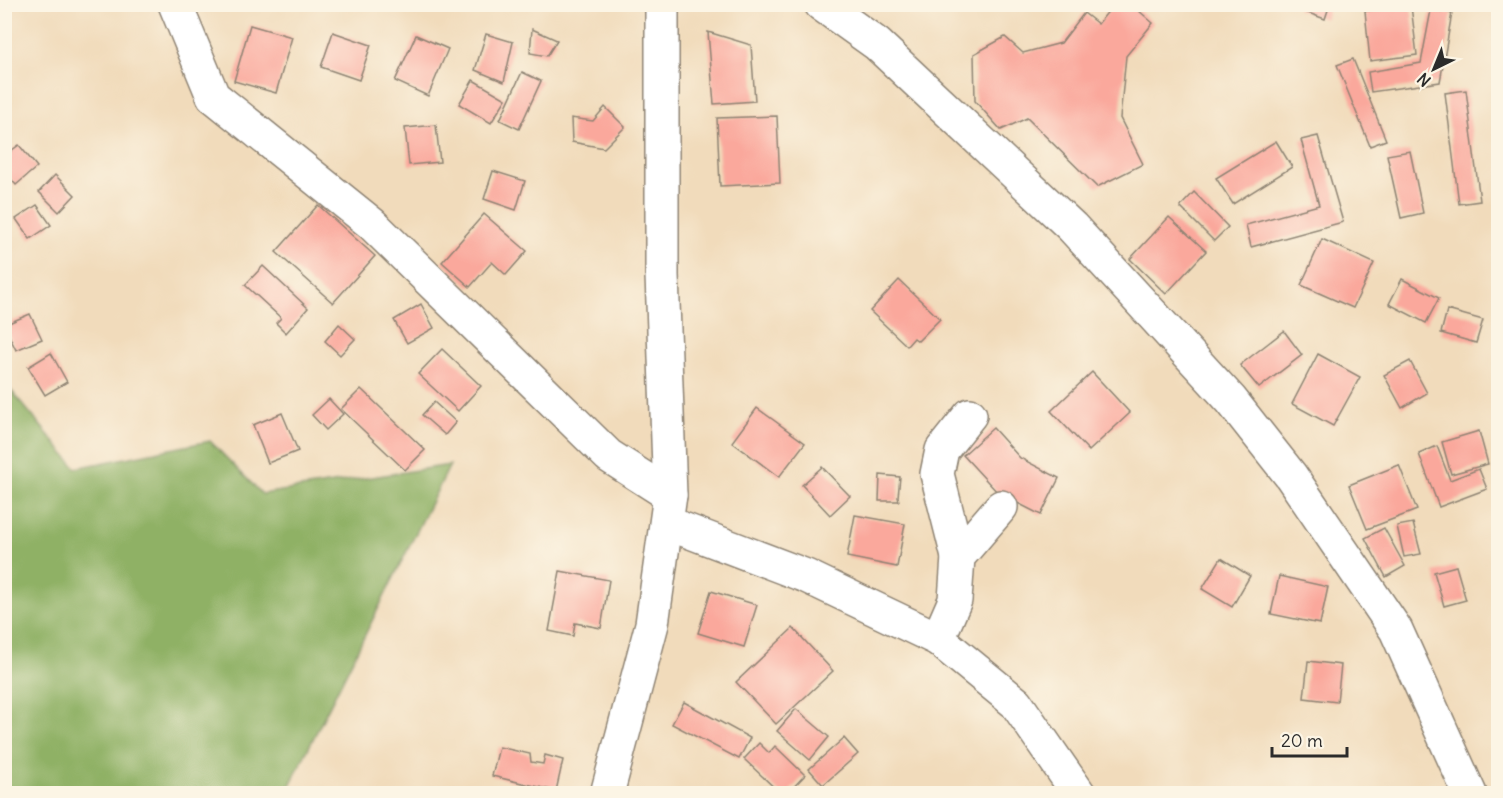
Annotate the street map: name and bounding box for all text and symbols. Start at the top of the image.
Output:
north arrow [1404,39,1464,99]
text: N [1413,69,1435,91]
scale bar [1272,720,1347,758]
text: 20 m [1281,729,1323,752]

